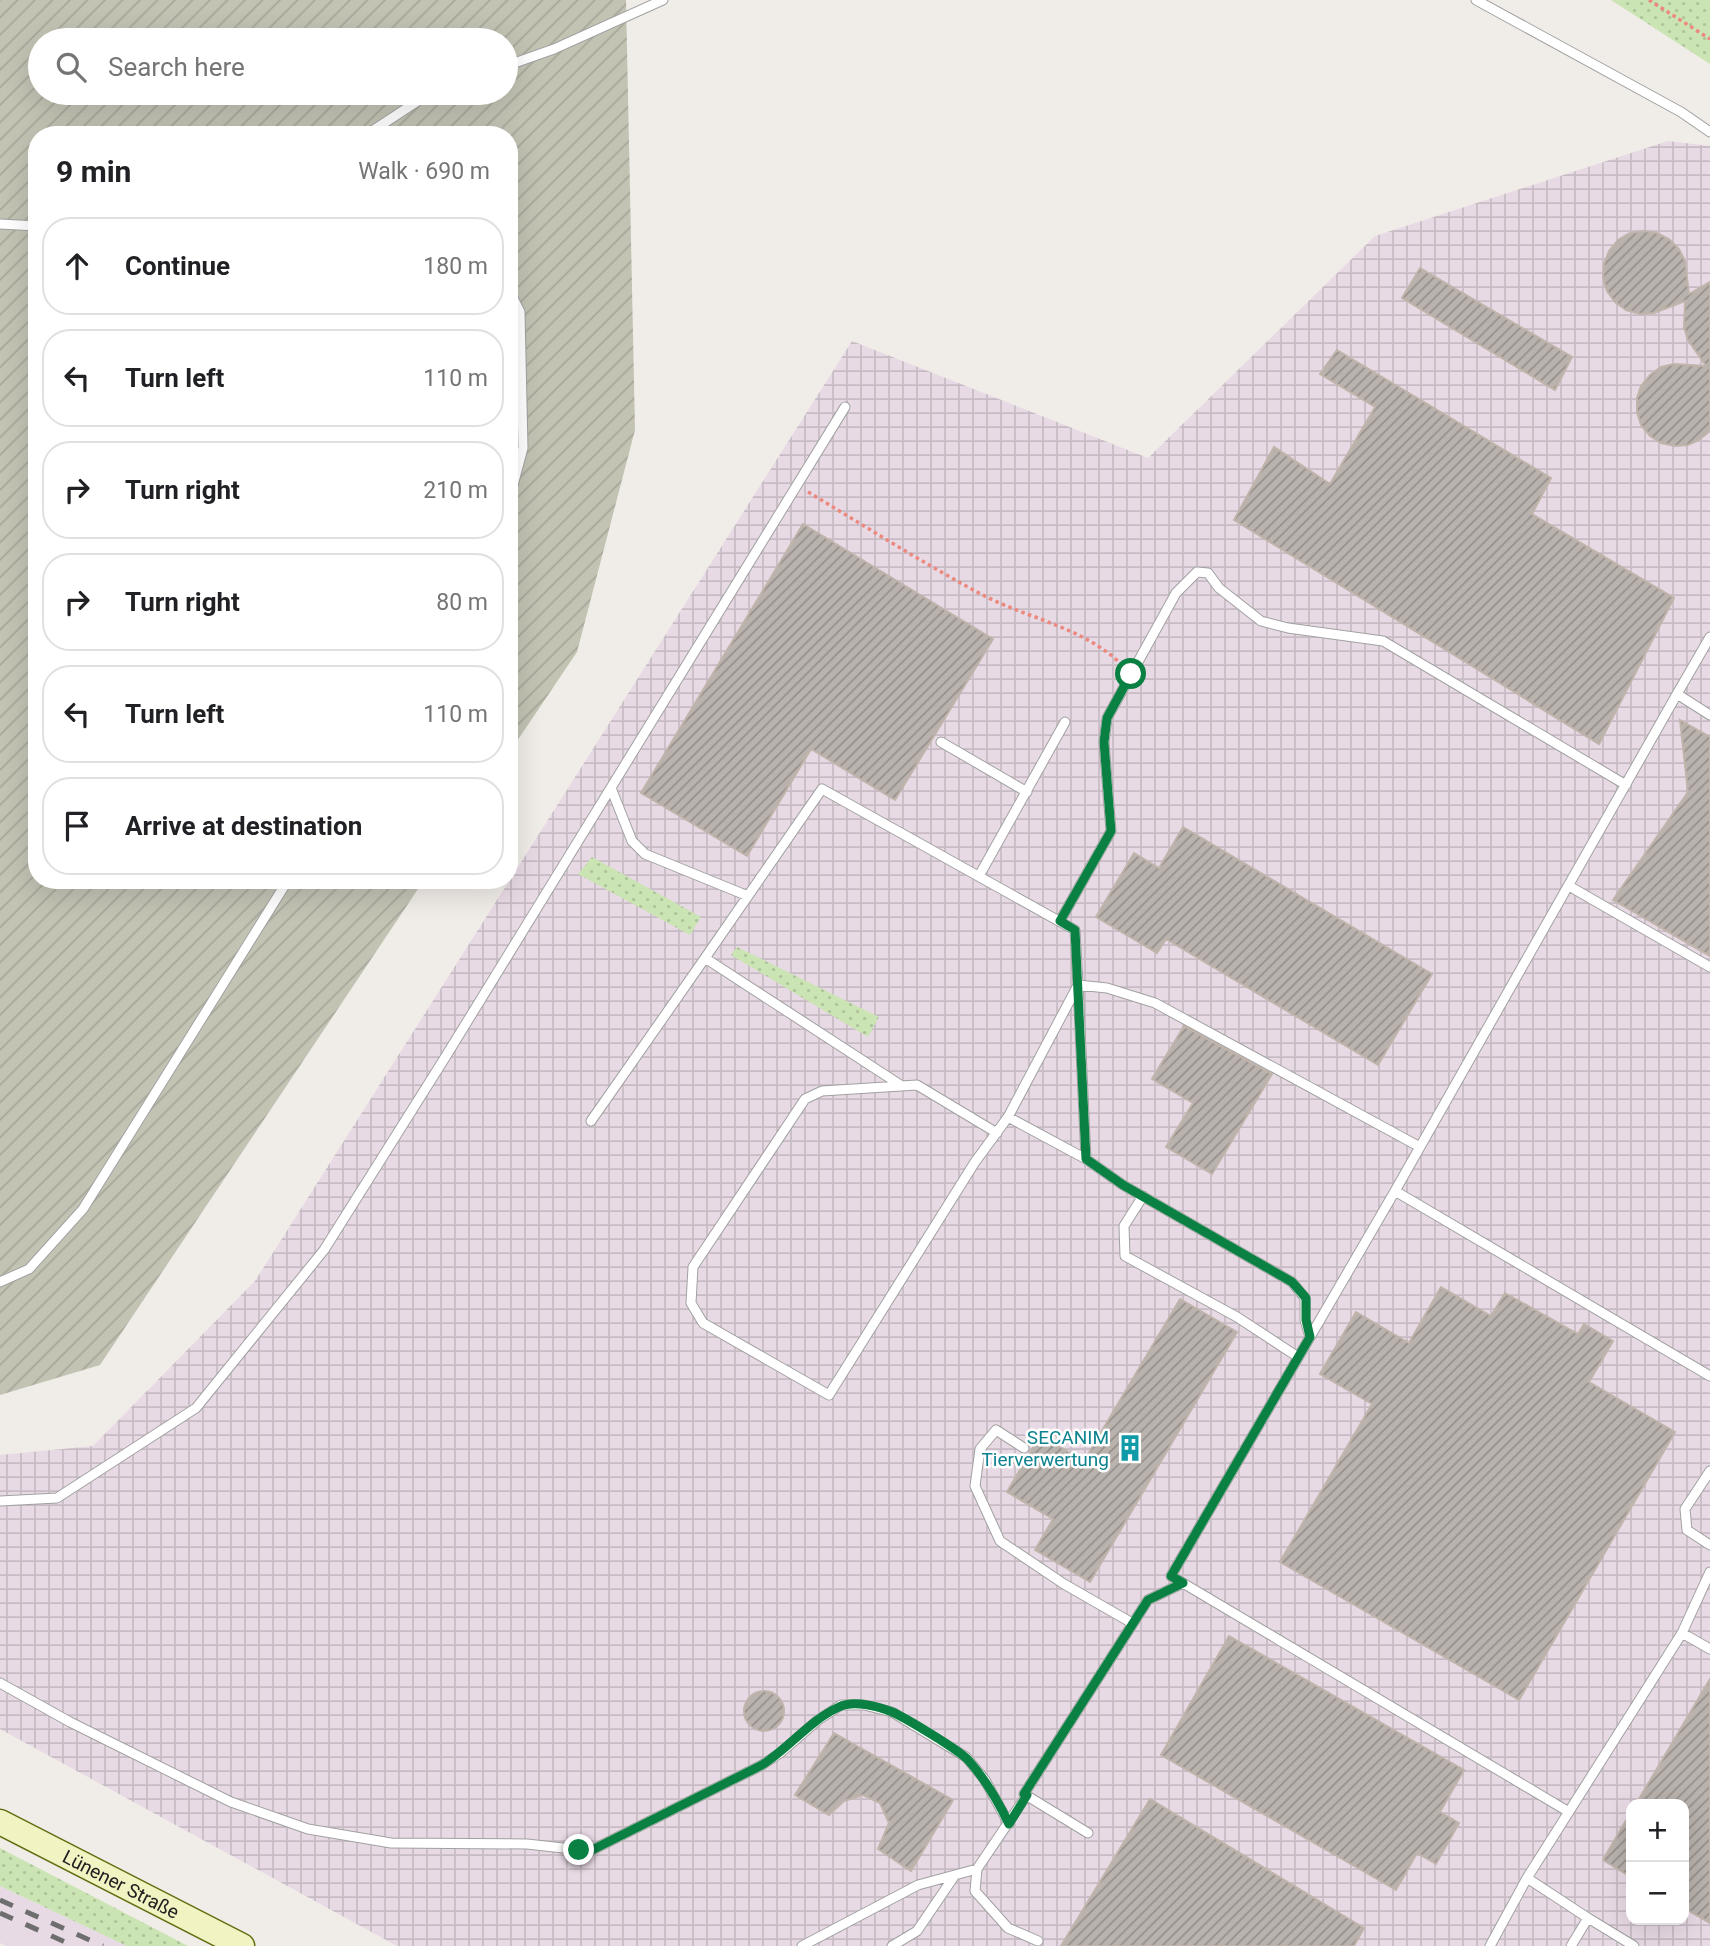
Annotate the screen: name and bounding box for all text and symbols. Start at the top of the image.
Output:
search box [28,28,518,105]
icon: search [52,48,90,86]
text: Search here [108,52,245,82]
text: 9 min [56,154,131,189]
text: Walk · 690 m [358,158,490,185]
icon: ahead [58,247,96,285]
text: Continue [125,251,230,281]
text: 180 m [423,253,488,280]
icon: left [58,359,96,397]
text: Turn left [125,363,224,393]
text: 110 m [423,365,488,392]
icon: right [58,471,96,509]
text: Turn right [125,475,240,505]
text: 210 m [423,477,488,504]
icon: right [58,583,96,621]
text: Turn right [125,587,240,617]
text: 80 m [436,589,488,616]
route start [1115,658,1146,689]
icon: left [58,695,96,733]
text: Turn left [125,699,224,729]
text: 110 m [423,701,488,728]
icon: arrive [58,807,96,845]
text: Arrive at destination [125,811,362,841]
place label: SECANIM Tierverwertung [982,1426,1109,1471]
building icon: SECANIM Tierverwertung [1115,1433,1145,1463]
map controls [1626,1799,1689,1925]
button: + [1626,1799,1689,1862]
route end [563,1834,594,1865]
street label: Lünener Straße [59,1845,183,1923]
button: − [1626,1862,1689,1925]

